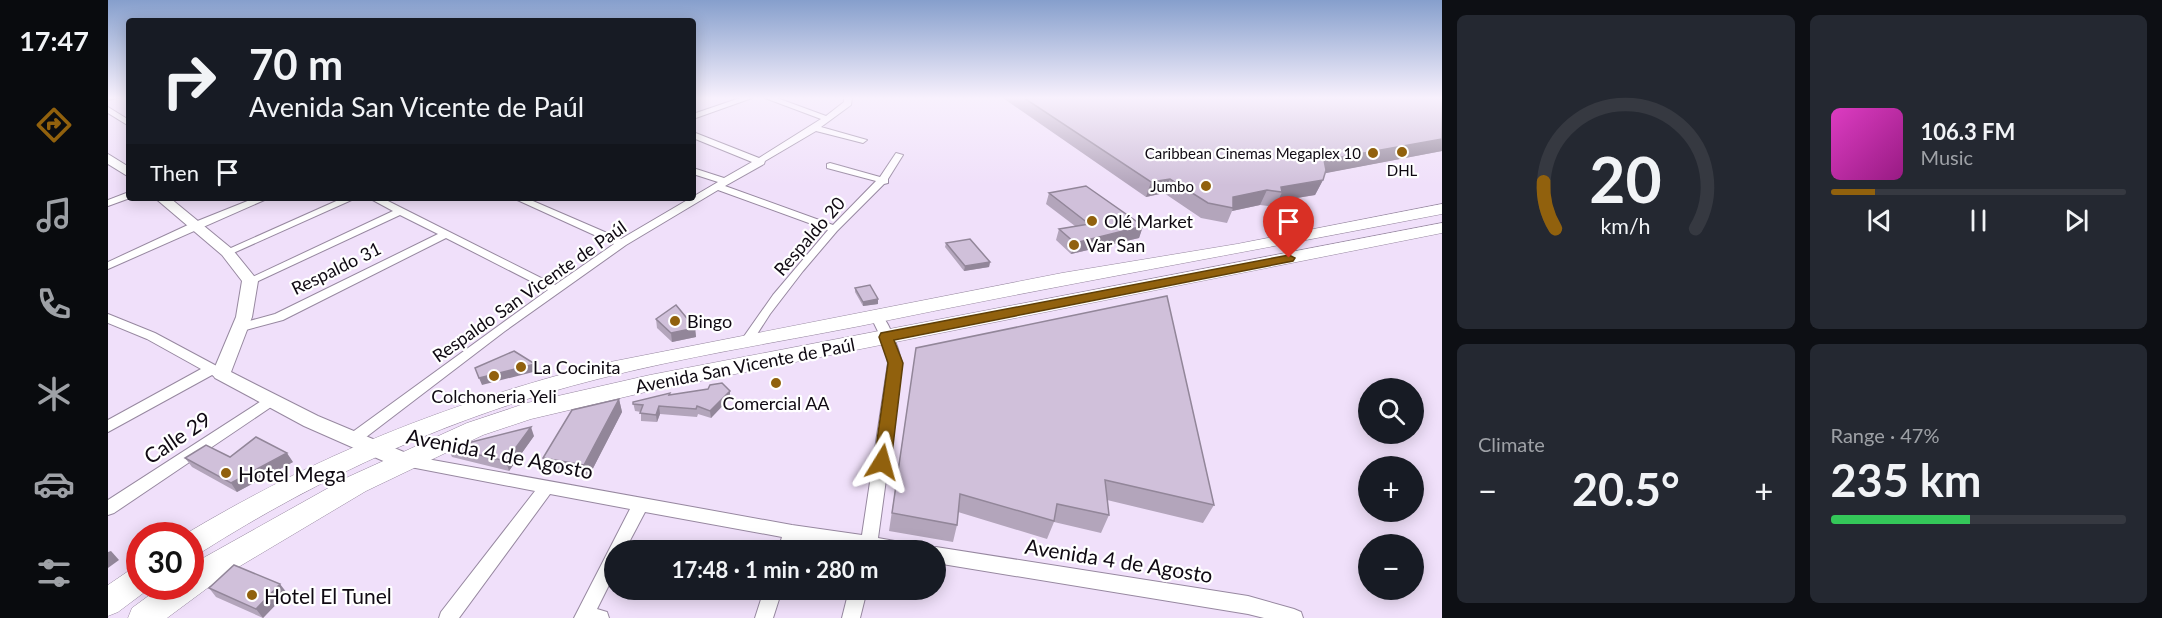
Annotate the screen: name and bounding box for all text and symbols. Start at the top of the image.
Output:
text: 17:47 [19,24,89,57]
text: 70 m [249,39,343,89]
icon: right [150,42,228,120]
text: Avenida San Vicente de Paúl [249,90,584,123]
icon: directions [33,104,75,146]
text: 106.3 FM [1921,118,2015,145]
text: 20 [1590,141,1662,216]
place label: Caribbean Cinemas Megaplex 10 [1145,144,1361,162]
marker: DHL [1395,145,1409,159]
text: Music [1921,145,1973,169]
marker: Caribbean Cinemas Megaplex 10 [1366,146,1380,160]
icon: arrive [211,156,244,189]
text: Then [150,159,199,186]
place label: DHL [1387,161,1418,179]
place label: Jumbo [1150,177,1194,195]
marker: Jumbo [1199,179,1213,193]
street label: Respaldo 20 [769,192,849,280]
icon: music [33,194,75,236]
pin [1263,196,1314,258]
icon: previous [1863,204,1896,237]
icon: pause [1962,204,1995,237]
icon: next [2060,204,2093,237]
icon: arrive [1272,205,1305,238]
place label: Olé Market [1104,210,1194,232]
marker: Olé Market [1085,214,1099,228]
text: km/h [1601,214,1651,240]
street label: Respaldo San Vicente de Paúl [428,216,630,366]
place label: Var San [1086,234,1145,256]
street label: Respaldo 31 [288,237,384,299]
marker: Var San [1067,238,1081,252]
icon: phone [33,283,75,325]
place label: Bingo [687,310,732,332]
marker: Bingo [668,314,682,328]
street label: Avenida San Vicente de Paúl [633,333,857,397]
place label: La Cocinita [533,356,621,378]
marker: La Cocinita [514,360,528,374]
marker: Colchoneria Yeli [487,369,501,383]
icon: climate [33,373,75,415]
marker: Comercial AA [769,376,783,390]
map controls [1358,378,1424,600]
button: search [1358,378,1424,444]
place label: Colchoneria Yeli [431,385,557,407]
place label: Comercial AA [722,392,830,414]
street label: Calle 29 [139,406,215,468]
street label: Avenida 4 de Agosto [404,423,596,483]
text: Range · 47% [1831,423,1939,447]
position arrow [850,430,914,494]
text: Climate [1478,432,1545,456]
text: 235 km [1831,453,1981,507]
button: + [1358,456,1424,522]
place label: Hotel Mega [238,461,346,486]
text: 20.5° [1572,462,1680,516]
icon: car [33,463,75,505]
marker: Hotel Mega [219,466,233,480]
text: − [1478,470,1497,510]
text: + [1754,470,1774,510]
speed limit sign: 30 [126,522,204,600]
street label: Avenida 4 de Agosto [1023,533,1215,587]
button: − [1358,534,1424,600]
icon: filters [33,552,75,594]
text: 17:48 · 1 min · 280 m [672,556,878,583]
place label: Hotel El Tunel [264,583,392,608]
marker: Hotel El Tunel [245,588,259,602]

